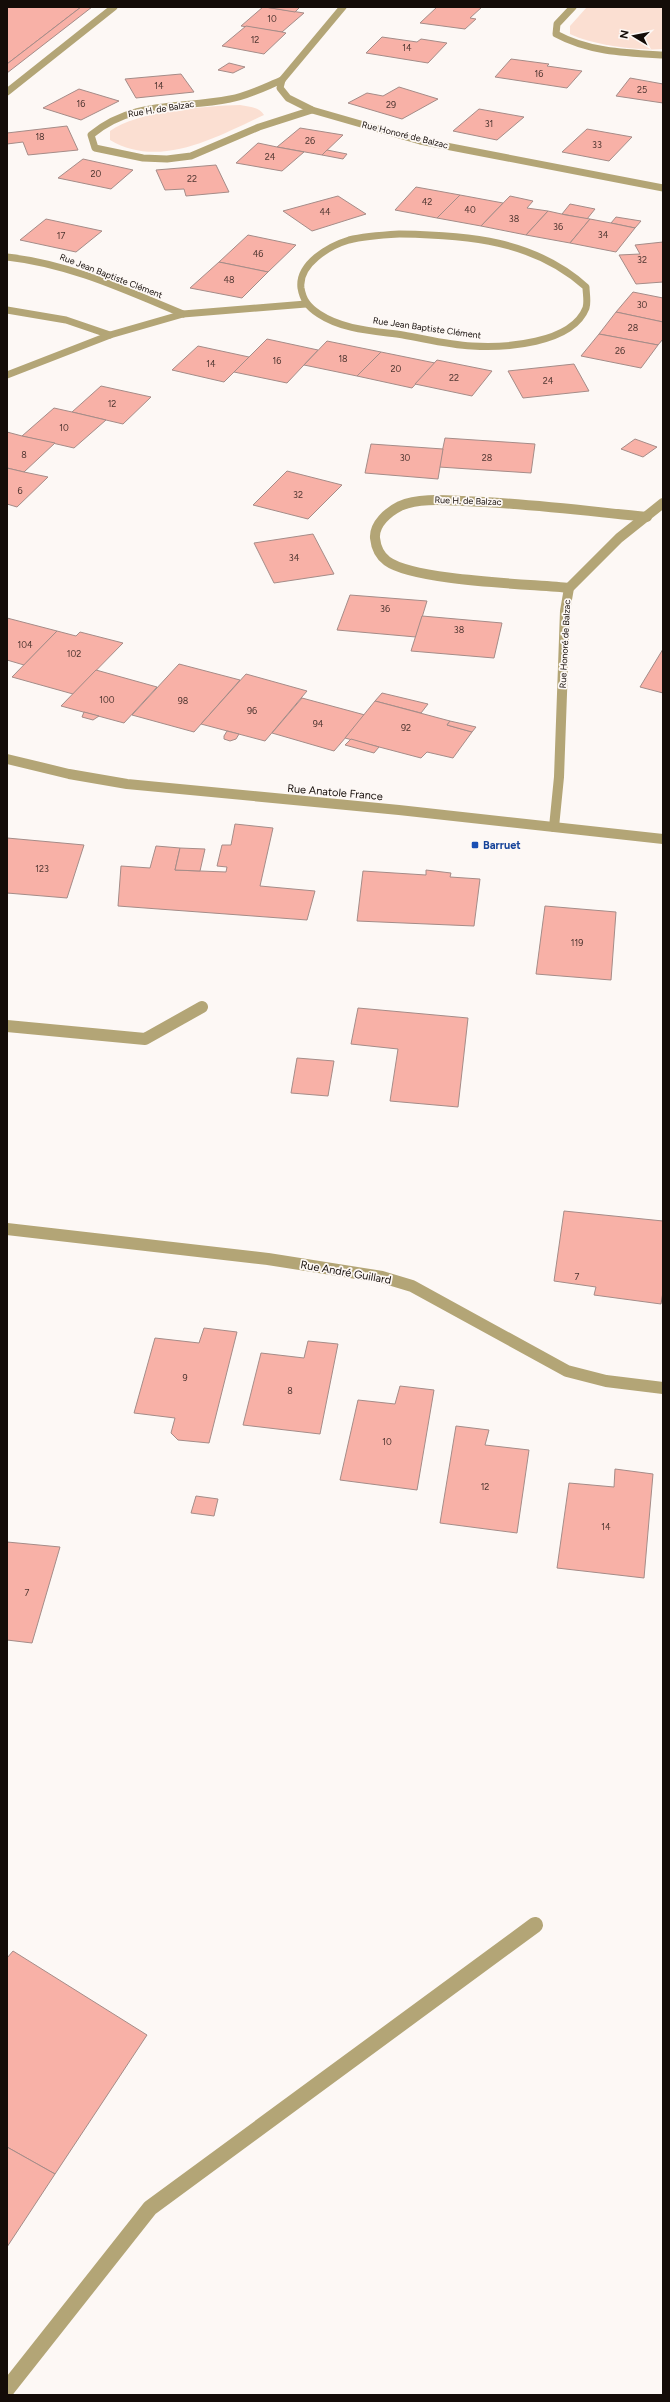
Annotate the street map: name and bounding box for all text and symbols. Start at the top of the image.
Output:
house number: 10 [267,13,277,24]
north arrow [614,16,654,56]
text: N [618,29,632,40]
house number: 12 [251,34,259,45]
house number: 14 [402,42,412,53]
house number: 16 [535,68,543,79]
house number: 14 [154,80,164,91]
house number: 25 [637,84,647,95]
house number: 16 [77,98,85,109]
street label: Rue H. de Balzac [127,98,195,119]
house number: 29 [386,99,396,110]
street label: Rue Honoré de Balzac [361,118,450,151]
house number: 31 [485,118,493,129]
house number: 18 [35,131,45,142]
house number: 26 [305,135,315,146]
house number: 33 [592,139,602,150]
house number: 24 [265,151,276,162]
house number: 20 [91,168,102,179]
house number: 22 [187,173,197,184]
house number: 42 [422,196,432,207]
house number: 40 [464,204,476,215]
house number: 44 [319,206,331,217]
house number: 38 [509,213,520,224]
house number: 36 [553,221,563,232]
house number: 34 [598,229,609,240]
house number: 17 [57,230,65,241]
house number: 46 [253,248,263,259]
street label: Rue Jean Baptiste Clément [58,251,165,300]
house number: 32 [637,254,647,265]
house number: 48 [223,274,235,285]
house number: 30 [637,299,648,310]
street label: Rue Jean Baptiste Clément [372,314,482,341]
house number: 28 [628,322,639,333]
house number: 26 [615,345,625,356]
house number: 18 [338,353,348,364]
house number: 16 [273,355,281,366]
house number: 14 [206,358,216,369]
house number: 20 [391,363,402,374]
house number: 22 [449,372,459,383]
house number: 24 [543,375,554,386]
house number: 12 [108,398,116,409]
house number: 10 [59,422,69,433]
house number: 8 [21,449,27,460]
house number: 30 [400,452,411,463]
house number: 28 [482,452,493,463]
house number: 6 [17,485,23,496]
house number: 32 [293,489,303,500]
street label: Rue H. de Balzac [434,494,502,507]
house number: 34 [289,552,300,563]
street label: Rue Honoré de Balzac [557,599,572,688]
house number: 36 [380,603,390,614]
house number: 38 [454,624,465,635]
house number: 104 [17,639,33,650]
house number: 102 [67,648,81,659]
house number: 100 [99,694,115,705]
house number: 98 [178,695,189,706]
house number: 96 [247,705,257,716]
house number: 94 [313,718,324,729]
house number: 92 [401,722,411,733]
street label: Rue Anatole France [287,782,383,803]
place label: Barruet [483,839,521,852]
marker: Barruet [470,840,480,850]
house number: 123 [35,863,49,874]
house number: 119 [571,937,583,948]
street label: Rue André Guillard [300,1258,392,1287]
house number: 7 [575,1271,580,1282]
house number: 9 [182,1372,188,1383]
house number: 8 [287,1385,293,1396]
house number: 10 [382,1436,392,1447]
house number: 12 [481,1481,489,1492]
house number: 14 [601,1521,611,1532]
house number: 7 [25,1587,30,1598]

